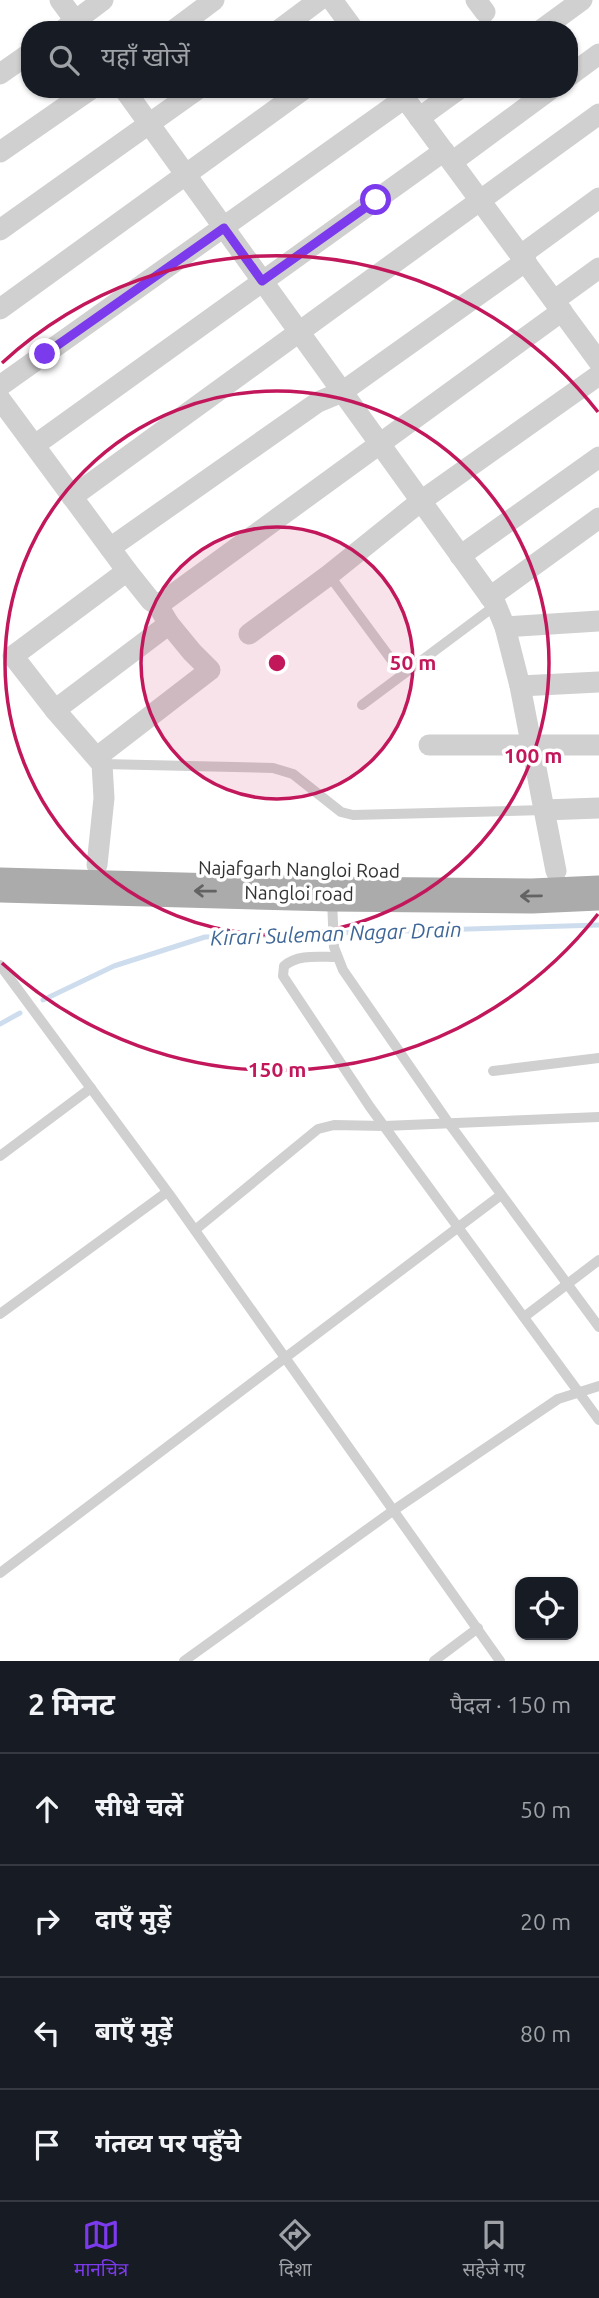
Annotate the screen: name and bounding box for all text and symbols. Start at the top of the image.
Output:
search box [21,21,578,98]
icon: search [45,41,83,79]
text: यहाँ खोजें [101,42,190,71]
route start [360,184,391,215]
route end [29,338,60,369]
text: 50 m [390,650,436,674]
centre of rings [265,651,289,675]
text: 100 m [504,743,562,767]
street label: Najafgarh Nangloi Road [198,856,400,882]
street label: Nangloi road [244,881,354,905]
one-way arrow [194,884,217,898]
one-way arrow [520,889,543,902]
water label: Kirari Suleman Nagar Drain [210,917,462,949]
text: 150 m [248,1057,306,1081]
map controls [515,1577,578,1640]
button: locate [515,1577,578,1640]
text: 2 मिनट [28,1687,115,1721]
text: पैदल · 150 m [450,1692,571,1717]
icon: ahead [28,1790,66,1828]
text: सीधे चलें [95,1792,183,1821]
text: 50 m [520,1797,571,1822]
icon: right [28,1902,66,1940]
text: दाएँ मुड़ें [95,1904,171,1933]
text: 20 m [520,1909,571,1934]
icon: left [28,2014,66,2052]
text: बाएँ मुड़ें [95,2016,172,2045]
text: 80 m [520,2021,571,2046]
icon: arrive [28,2126,66,2164]
text: गंतव्य पर पहुँचे [95,2128,241,2157]
tab: मानचित्र [74,2216,128,2284]
tab: दिशा [276,2216,314,2284]
tab: सहेजे गए [462,2216,525,2284]

